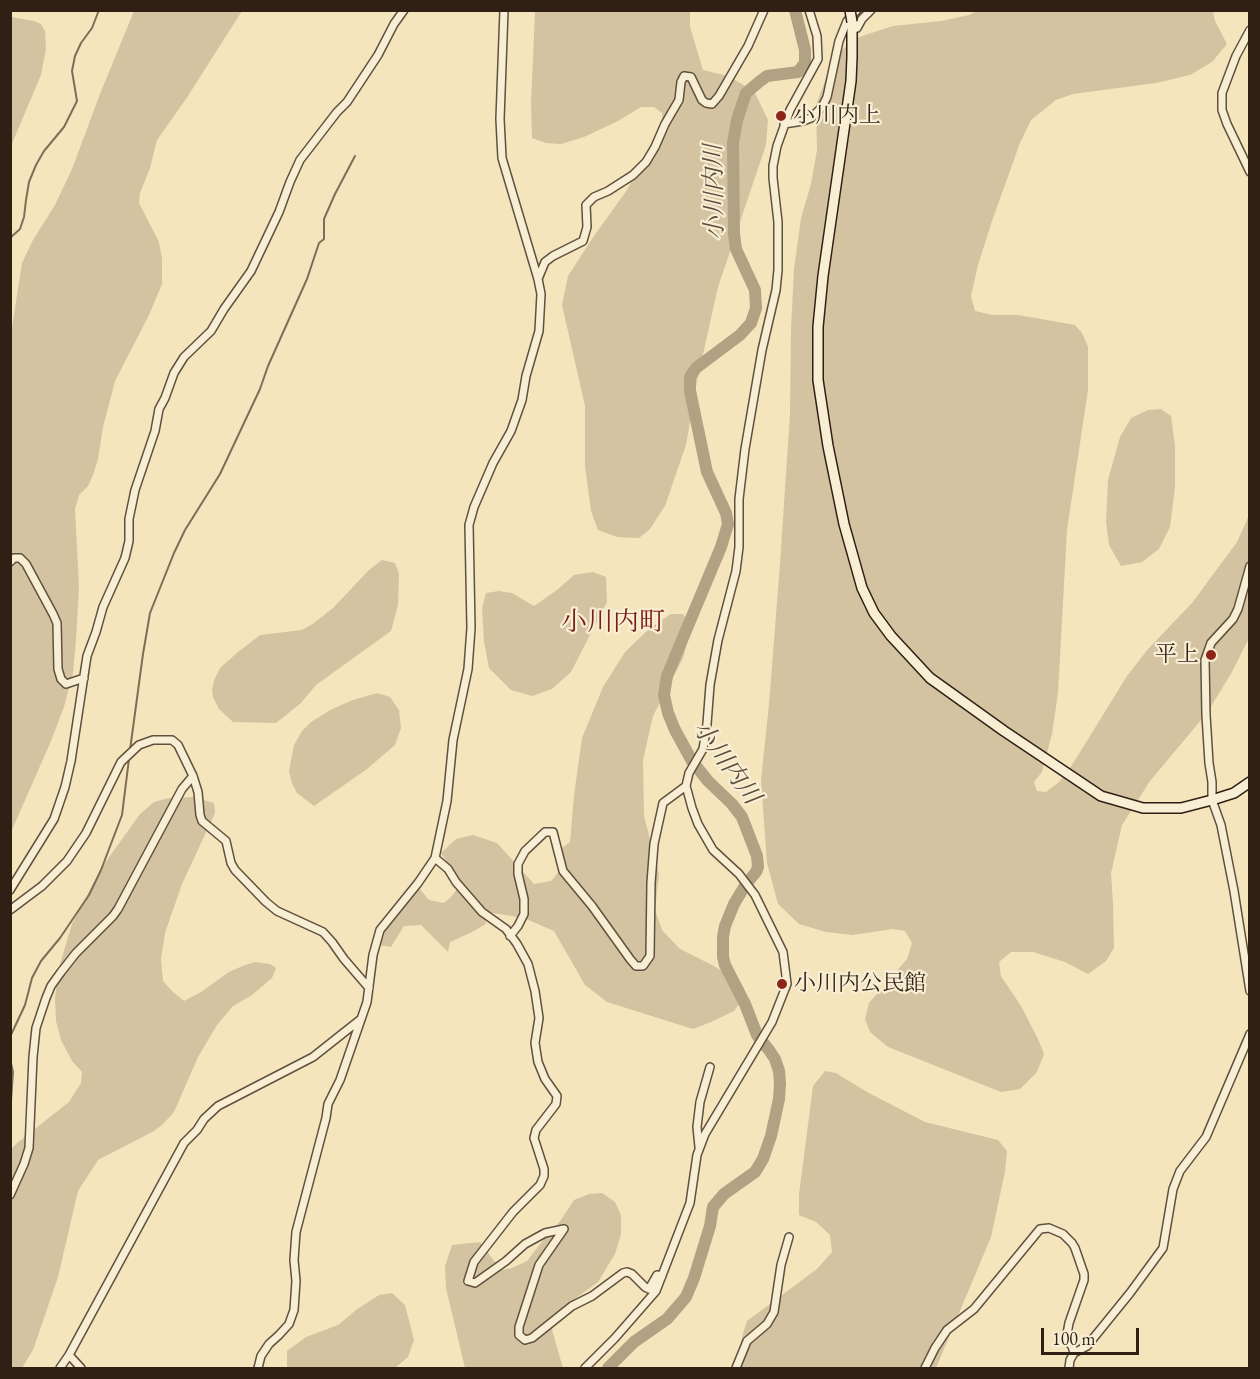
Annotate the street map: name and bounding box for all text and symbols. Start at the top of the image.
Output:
place label: 小川内上 [793,103,881,129]
marker: 小川内上 [774,109,788,123]
water label: 小川内川 [700,144,730,240]
district label: 小川内町 [561,607,665,639]
place label: 平上 [1155,642,1199,668]
marker: 平上 [1204,648,1218,662]
water label: 小川内川 [686,716,766,810]
place label: 小川内公民館 [794,971,926,997]
marker: 小川内公民館 [775,977,789,991]
scale bar [1044,1316,1142,1354]
text: 100 m [1052,1327,1096,1350]

